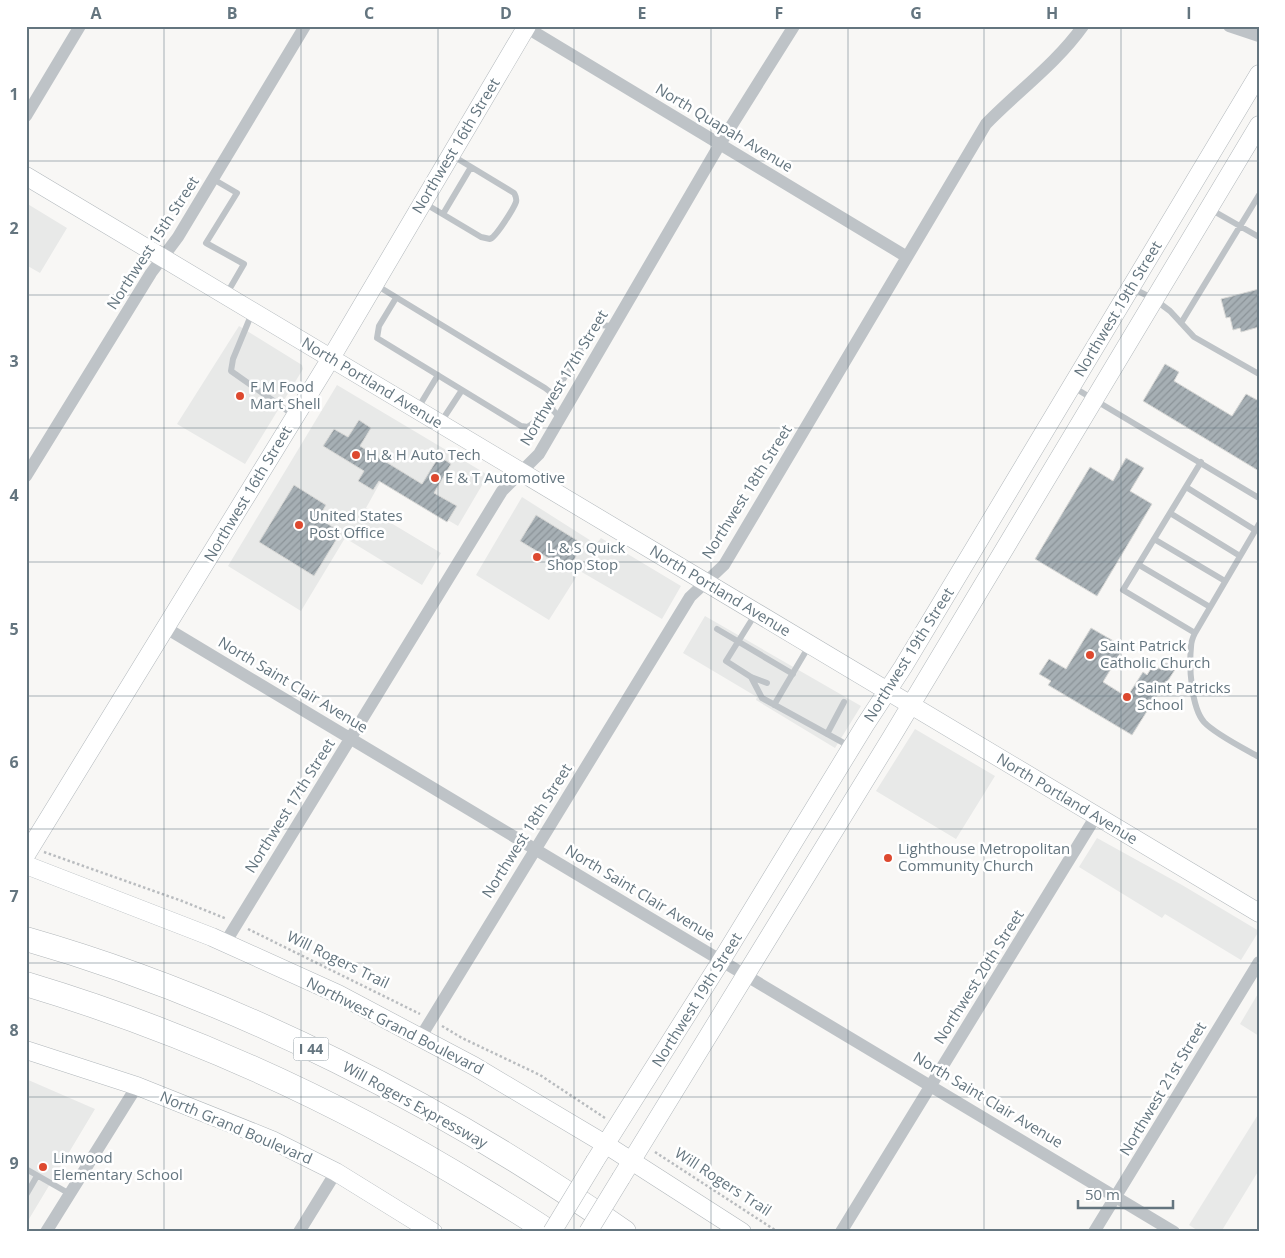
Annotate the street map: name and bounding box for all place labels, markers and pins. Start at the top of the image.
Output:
place label: F M Food Mart Shell [250,376,321,413]
marker: F M Food Mart Shell [234,390,246,402]
place label: H & H Auto Tech [366,444,481,464]
marker: H & H Auto Tech [350,449,362,461]
place label: E & T Automotive [445,467,565,487]
marker: E & T Automotive [429,472,441,484]
place label: United States Post Office [309,505,403,542]
marker: United States Post Office [293,519,305,531]
place label: L & S Quick Shop Stop [547,537,626,574]
marker: L & S Quick Shop Stop [531,551,543,563]
place label: Saint Patrick Catholic Church [1100,635,1210,672]
marker: Saint Patrick Catholic Church [1084,649,1096,661]
place label: Saint Patricks School [1137,677,1231,714]
marker: Saint Patricks School [1121,691,1133,703]
place label: Lighthouse Metropolitan Community Church [898,838,1070,875]
marker: Lighthouse Metropolitan Community Church [882,852,894,864]
place label: Linwood Elementary School [53,1147,183,1184]
marker: Linwood Elementary School [37,1161,49,1173]

